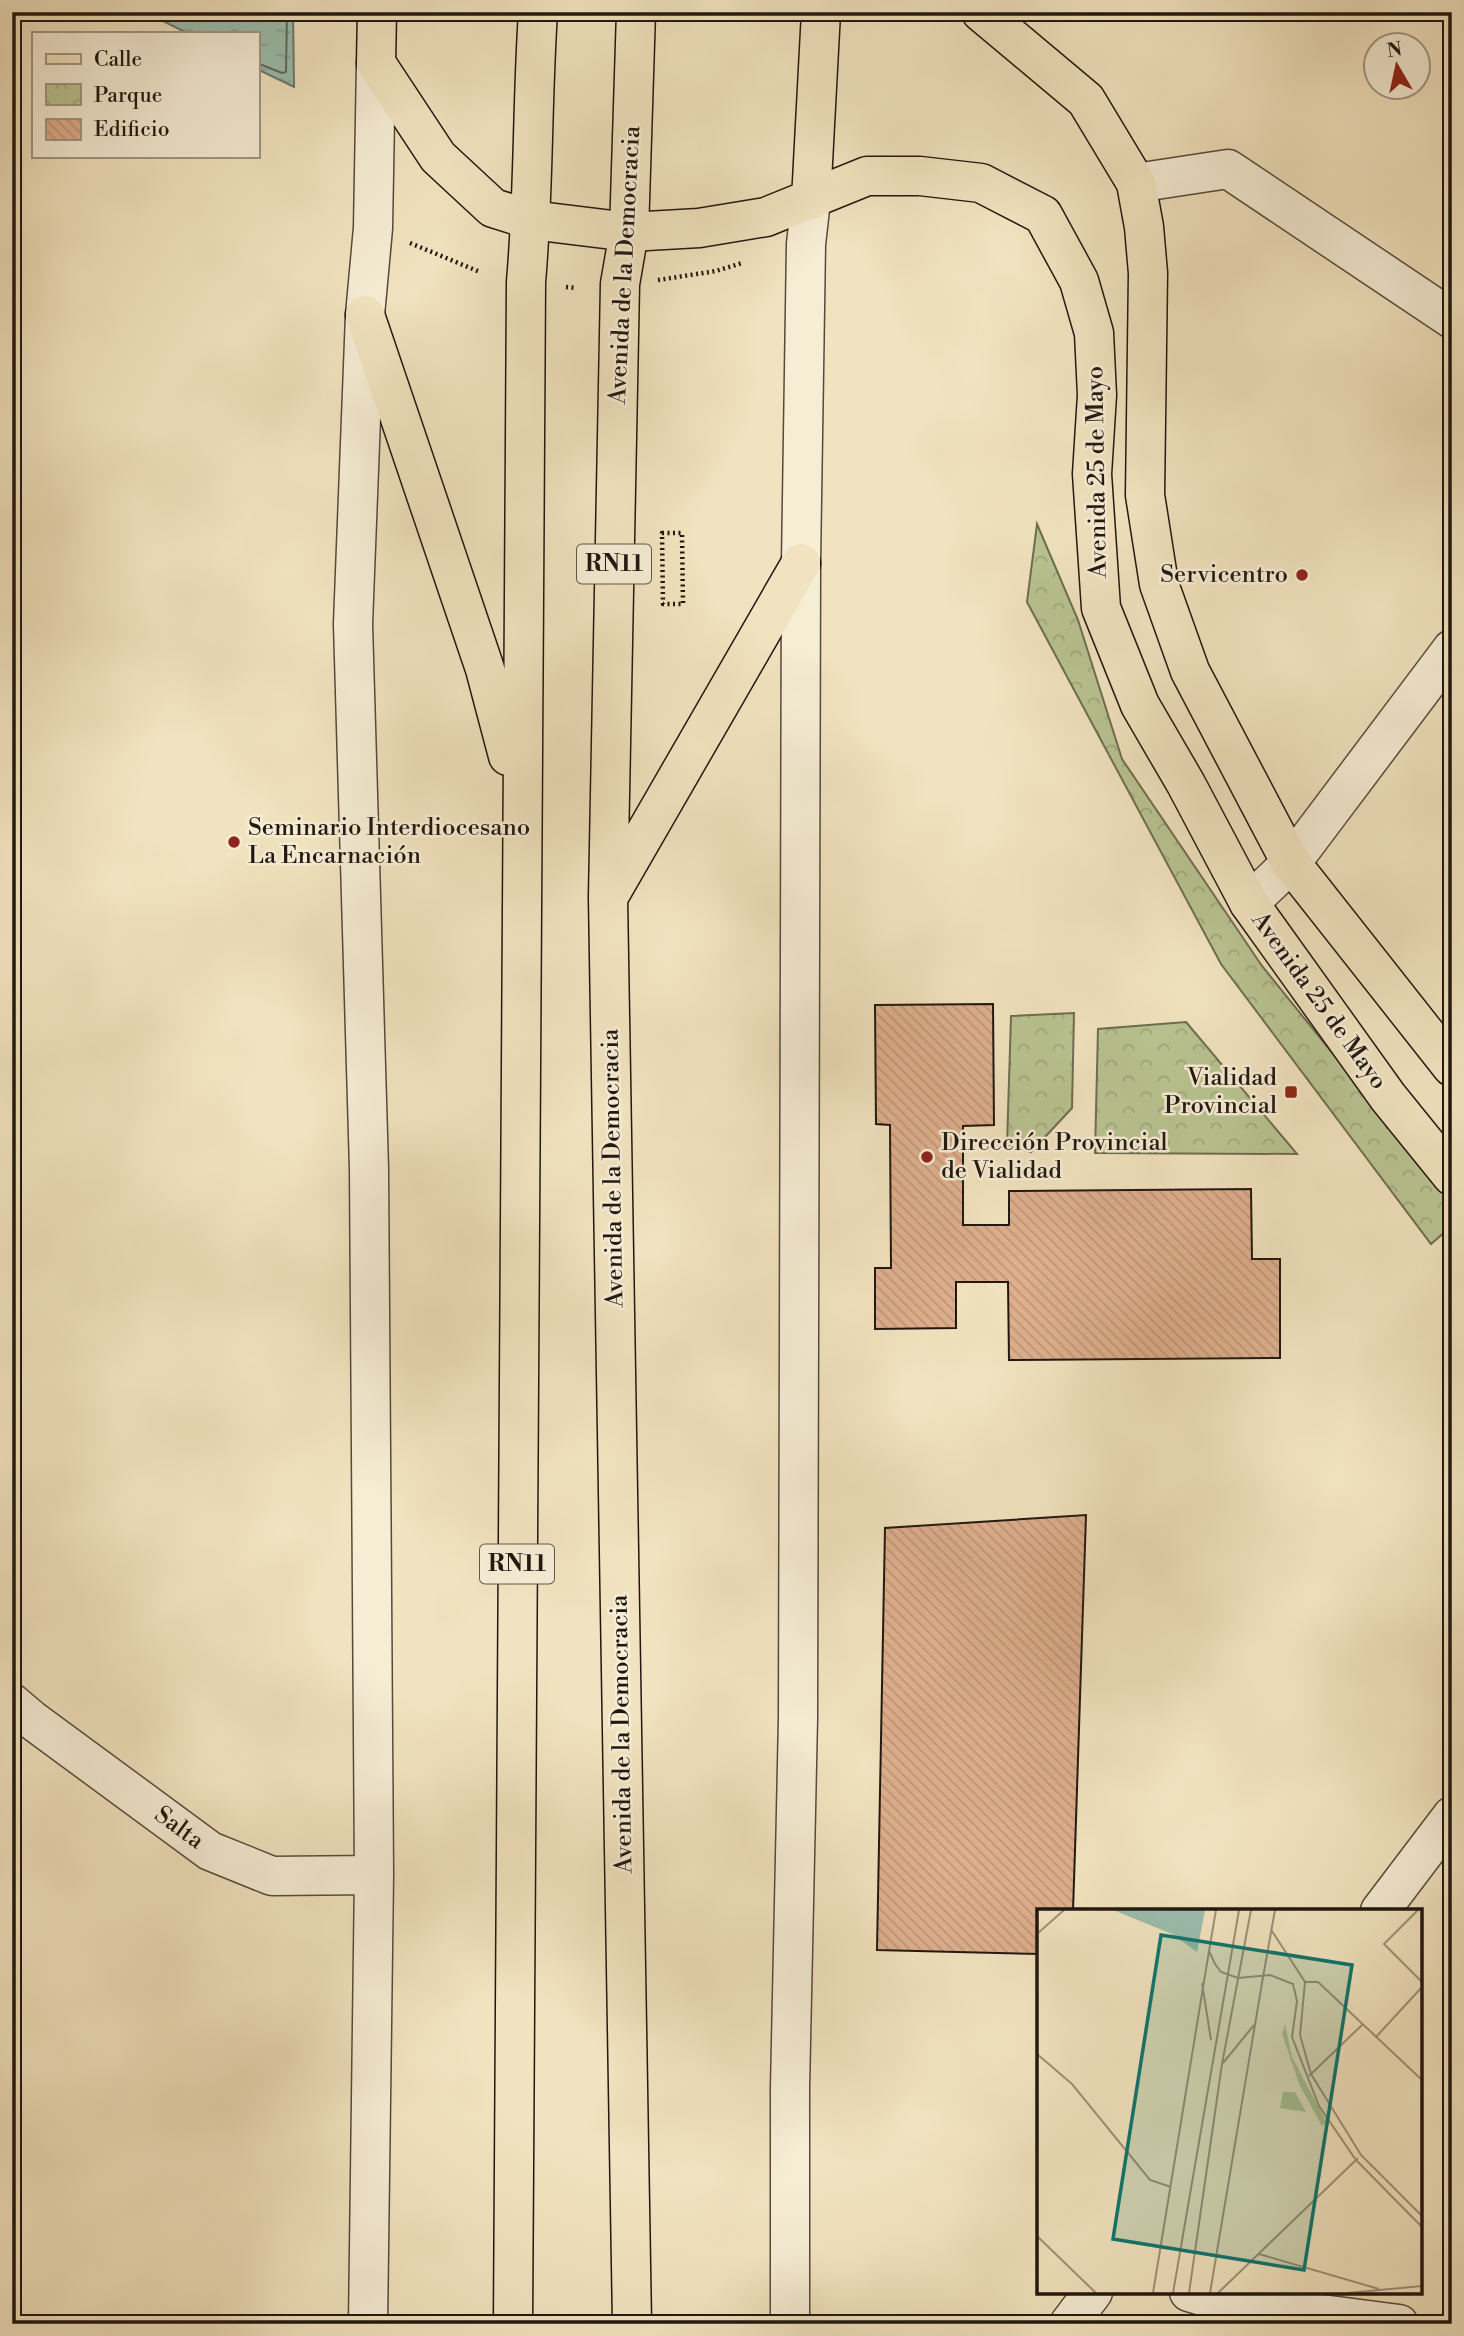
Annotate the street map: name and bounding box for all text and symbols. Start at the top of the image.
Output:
legend [32,32,259,158]
north arrow [1362,32,1432,102]
text: N [1385,37,1404,63]
text: Calle [94,47,142,73]
text: Parque [94,83,162,109]
text: Edificio [94,117,170,143]
street label: Avenida de la Democracia [603,124,647,406]
street label: Avenida 25 de Mayo [1080,366,1114,579]
road number: RN11 [577,544,651,584]
place label: Servicentro [1160,560,1288,590]
marker: Servicentro [1294,567,1310,583]
place label: Seminario Interdiocesano La Encarnación [248,813,530,871]
marker: Seminario Interdiocesano La Encarnación [226,834,242,850]
street label: Avenida 25 de Mayo [1244,905,1394,1096]
street label: Avenida de la Democracia [596,1027,630,1309]
place label: Vialidad Provincial [1164,1063,1277,1121]
marker: Vialidad Provincial [1283,1084,1299,1100]
place label: Dirección Provincial de Vialidad [941,1128,1168,1186]
marker: Dirección Provincial de Vialidad [919,1149,935,1165]
road number: RN11 [480,1544,554,1583]
street label: Avenida de la Democracia [605,1593,639,1875]
street label: Salta [148,1800,210,1857]
inset map [1037,1909,1422,2294]

